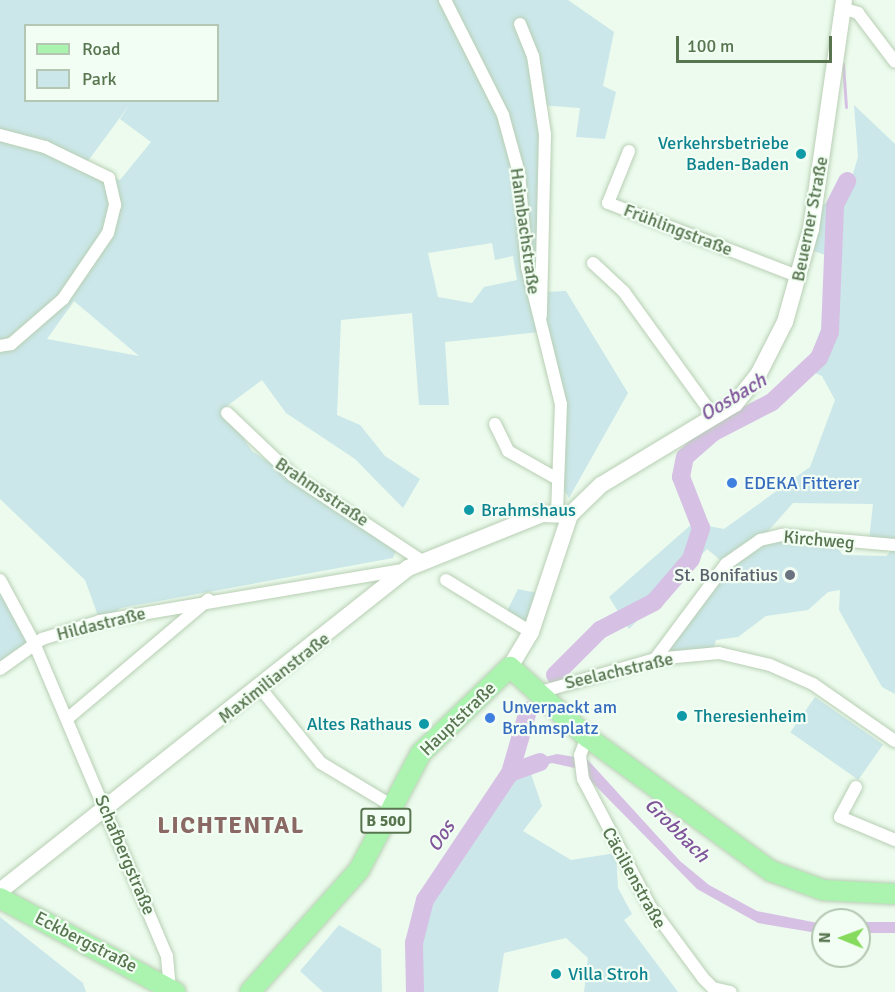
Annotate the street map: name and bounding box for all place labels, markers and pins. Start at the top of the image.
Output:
place label: Verkehrsbetriebe Baden-Baden [658,133,789,176]
marker: Verkehrsbetriebe Baden-Baden [794,147,808,161]
place label: EDEKA Fitterer [744,472,859,494]
marker: EDEKA Fitterer [725,476,739,490]
place label: Brahmshaus [481,499,576,521]
marker: Brahmshaus [462,503,476,517]
place label: St. Bonifatius [674,564,778,586]
marker: St. Bonifatius [783,568,797,582]
place label: Unverpackt am Brahmsplatz [502,697,617,740]
place label: Theresienheim [694,705,807,727]
marker: Theresienheim [675,709,689,723]
marker: Unverpackt am Brahmsplatz [483,711,497,725]
place label: Altes Rathaus [307,713,412,735]
marker: Altes Rathaus [417,717,431,731]
place label: Villa Stroh [568,963,648,985]
marker: Villa Stroh [549,967,563,981]

